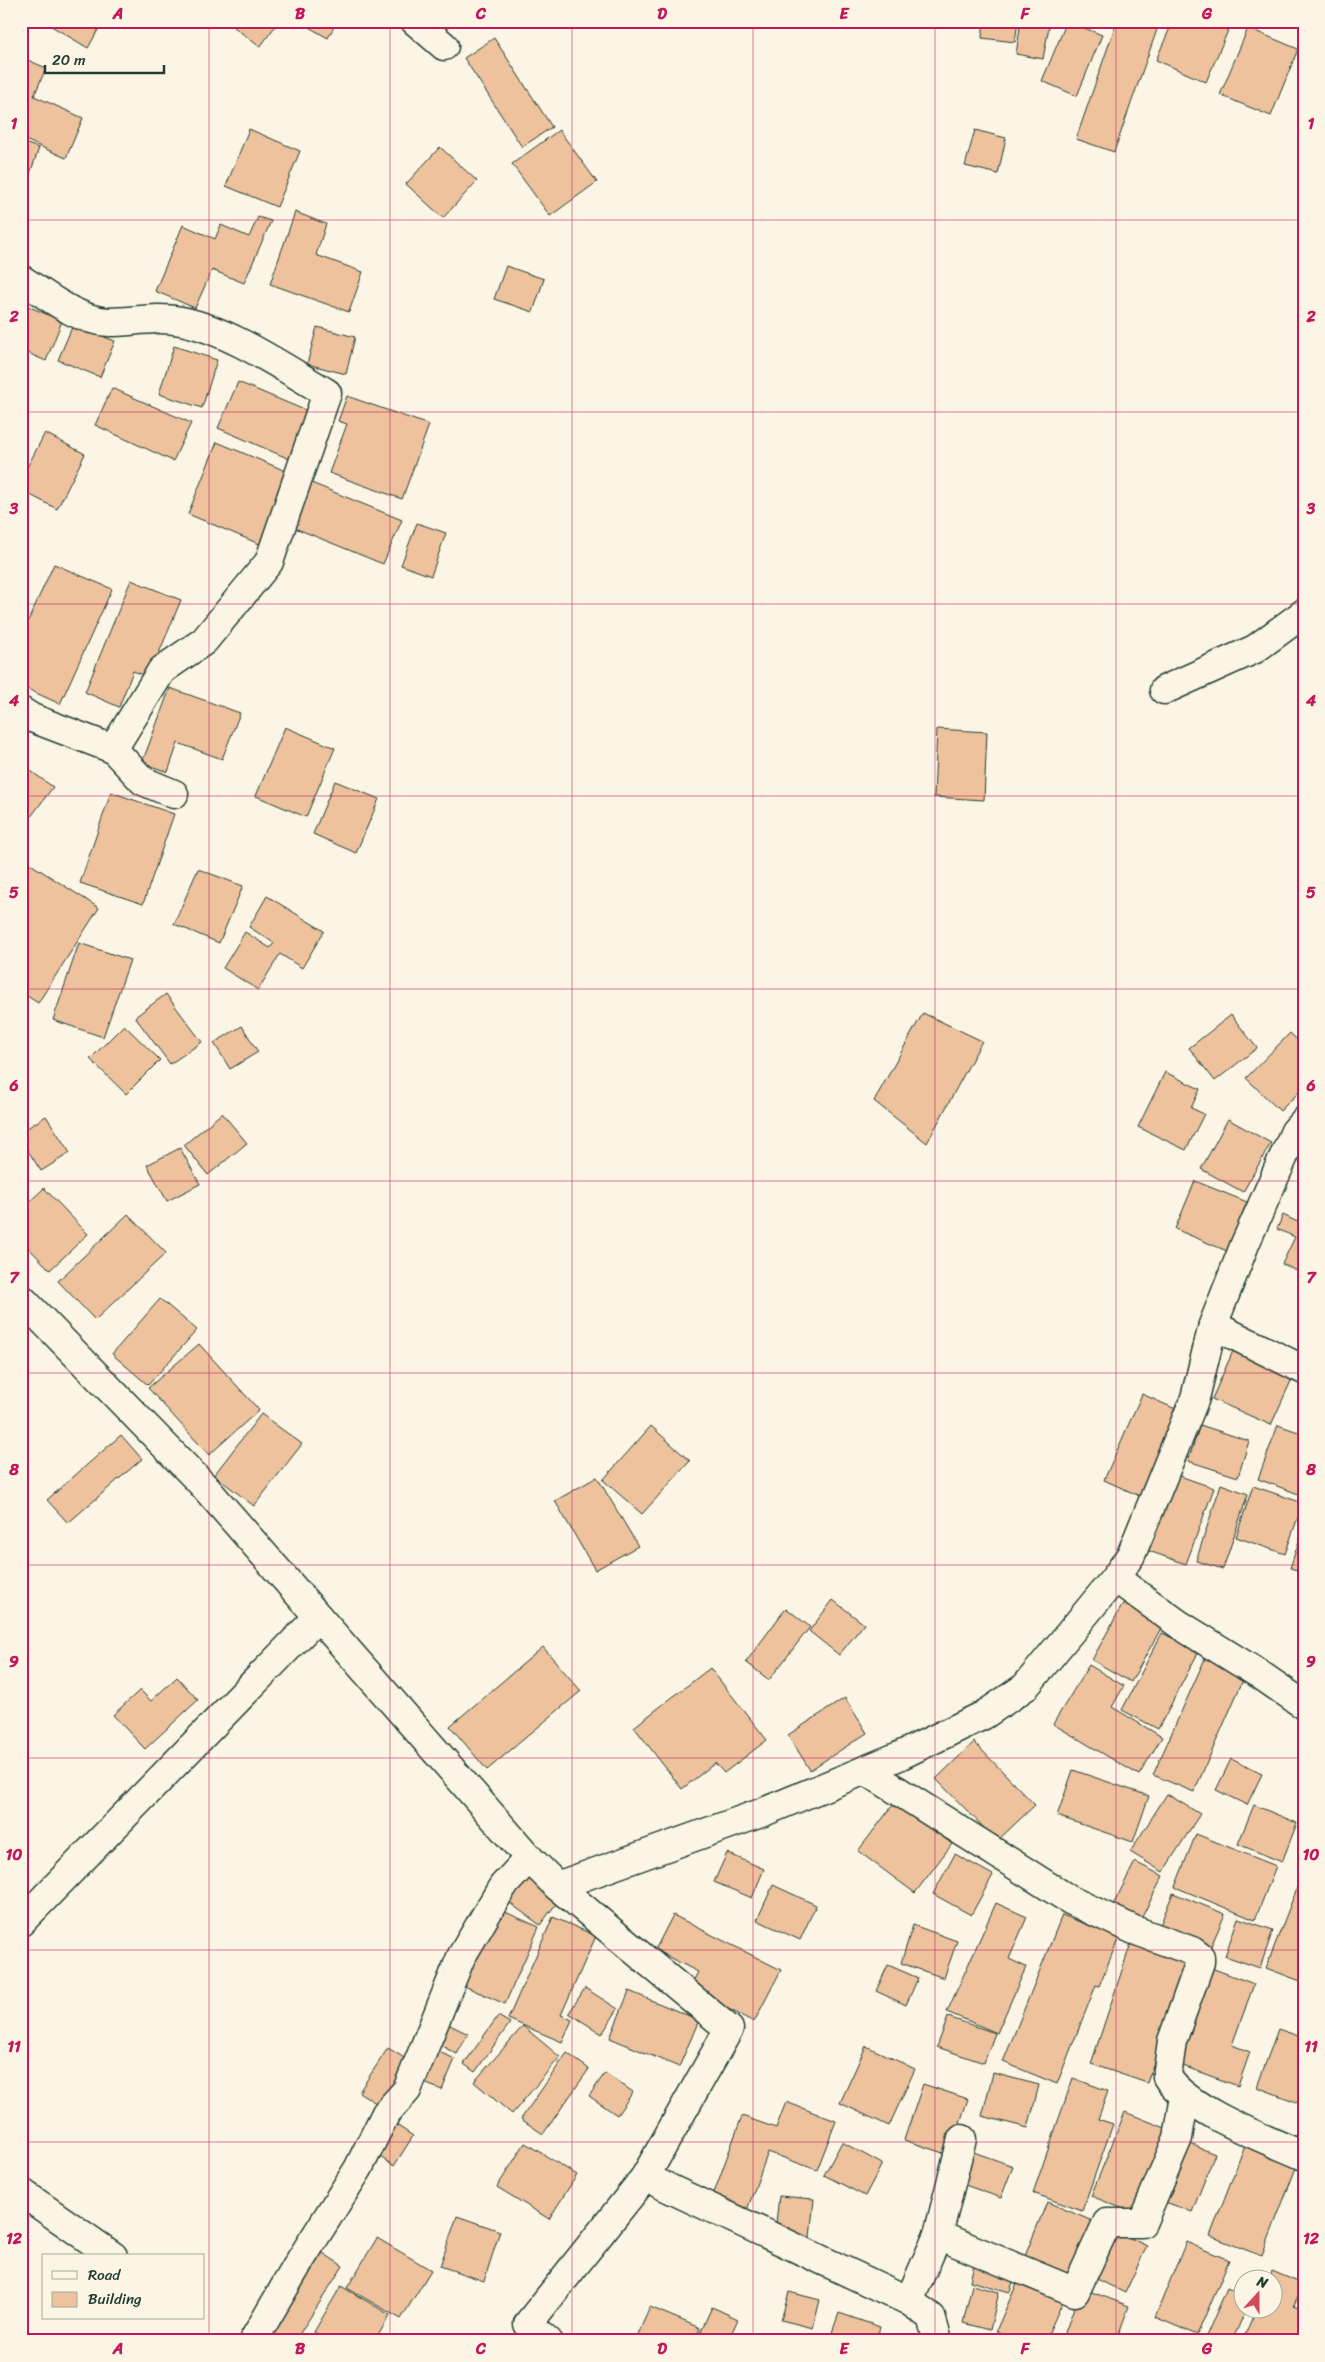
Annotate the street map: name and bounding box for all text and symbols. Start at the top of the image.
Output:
text: A [112,0,123,28]
text: B [295,0,306,28]
text: C [475,0,487,28]
text: D [657,0,667,28]
text: E [840,0,850,28]
text: F [1020,0,1031,28]
text: G [1201,0,1213,28]
scale bar [45,42,164,74]
text: 20 m [52,47,86,73]
text: 1 [11,109,18,138]
text: 1 [1308,109,1315,138]
text: 2 [8,302,19,331]
text: 2 [1305,302,1316,331]
text: 3 [9,494,19,523]
text: 3 [1306,494,1316,523]
text: 4 [8,686,19,715]
text: 4 [1305,686,1316,715]
text: 5 [9,878,19,907]
text: 5 [1306,878,1316,907]
text: 6 [8,1071,19,1100]
text: 6 [1305,1071,1316,1100]
text: 7 [9,1263,20,1292]
text: 7 [1306,1263,1317,1292]
text: 8 [8,1455,19,1484]
text: 8 [1305,1455,1316,1484]
text: 9 [9,1647,19,1676]
text: 9 [1306,1647,1316,1676]
text: 10 [6,1840,22,1869]
text: 10 [1303,1840,1319,1869]
text: 11 [7,2032,21,2061]
text: 11 [1304,2032,1318,2061]
text: 12 [6,2224,23,2253]
text: 12 [1303,2224,1320,2253]
legend [42,2254,205,2320]
text: Road [88,2262,121,2288]
text: N [1253,2269,1272,2296]
north arrow [1232,2270,1282,2320]
text: Building [88,2286,142,2312]
text: A [112,2334,123,2362]
text: B [295,2334,306,2362]
text: C [475,2334,487,2362]
text: D [657,2334,667,2362]
text: E [840,2334,850,2362]
text: F [1020,2334,1031,2362]
text: G [1201,2334,1213,2362]

